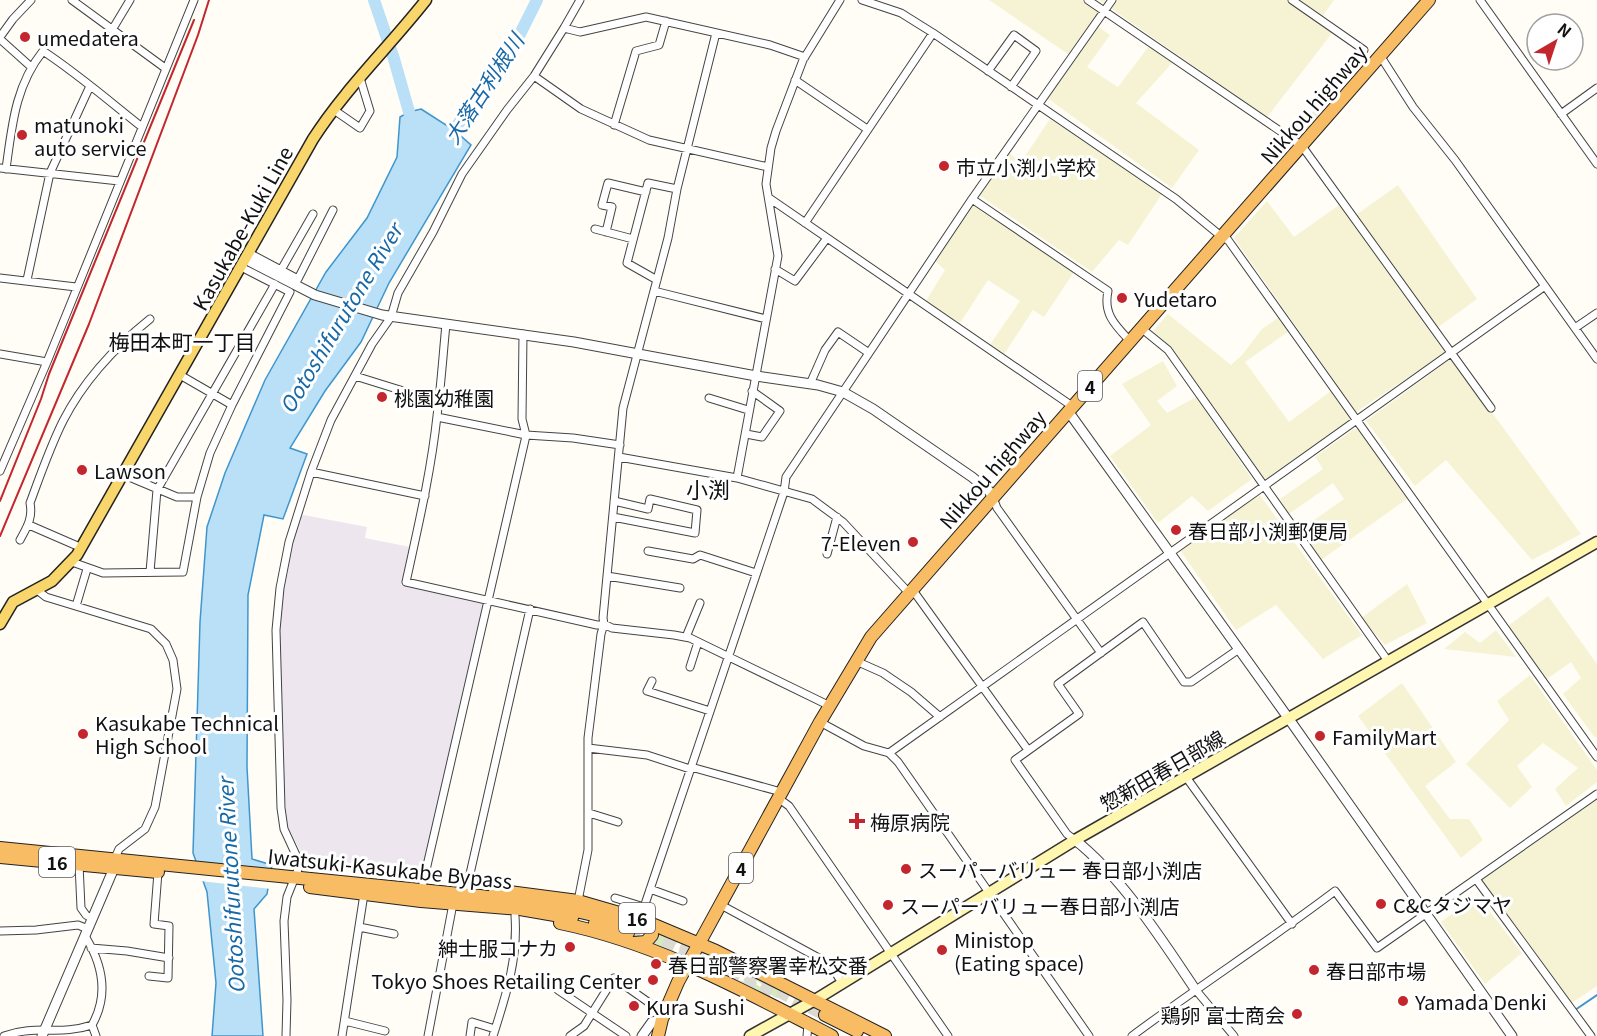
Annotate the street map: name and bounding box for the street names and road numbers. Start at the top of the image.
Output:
street label: Nikkou highway [1253,38,1373,170]
street label: Kasukabe-Kuki Line [185,141,299,315]
road number: 4 [1078,371,1102,401]
street label: Nikkou highway [932,403,1052,535]
street label: 惣新田春日部線 [1094,722,1230,818]
street label: Iwatsuki-Kasukabe Bypass [266,841,514,895]
road number: 16 [39,847,75,877]
road number: 4 [729,853,753,883]
road number: 16 [619,903,655,933]

